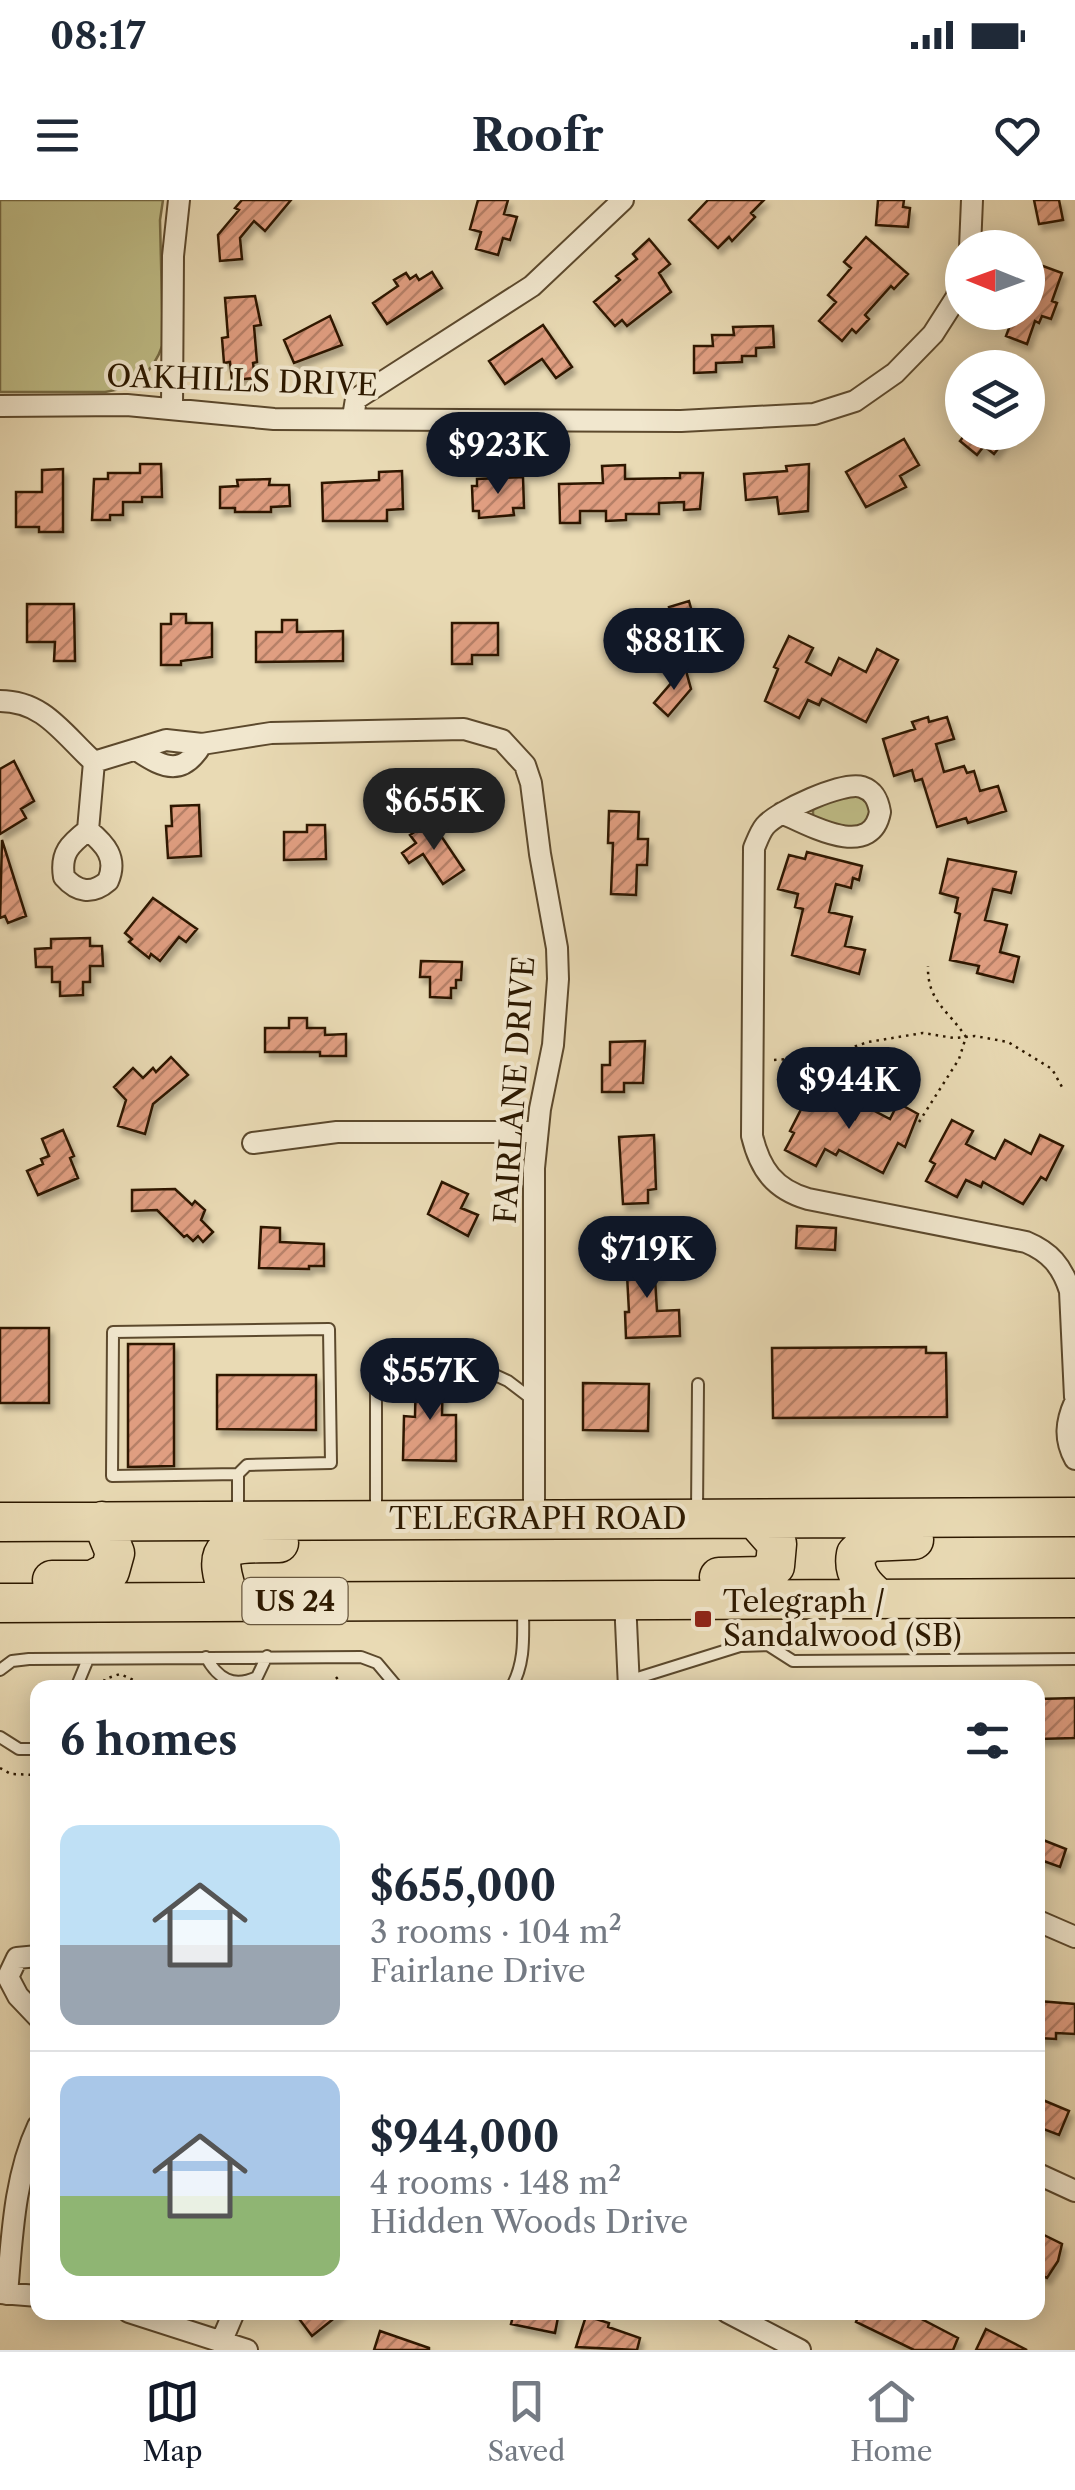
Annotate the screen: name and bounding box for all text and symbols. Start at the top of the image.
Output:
text: 08:17 [50,12,146,59]
text: Roofr [471,107,604,163]
icon: menu [30,108,85,163]
icon: heart [990,108,1045,163]
north arrow [945,230,1045,330]
map controls [945,230,1045,450]
button: layers [945,350,1045,450]
street label: OAKHILLS DRIVE [106,357,378,404]
pin: $923K [428,412,568,497]
text: $923K [448,425,548,464]
pin: $881K [604,608,744,693]
text: $881K [625,621,723,660]
pin: $655K [364,768,504,853]
text: $655K [385,781,483,820]
street label: FAIRLANE DRIVE [487,955,542,1225]
pin: $944K [779,1047,919,1132]
text: $944K [799,1060,899,1099]
pin: $719K [577,1216,717,1301]
text: $719K [600,1229,694,1268]
pin: $557K [360,1338,500,1423]
text: $557K [382,1351,478,1390]
street label: TELEGRAPH ROAD [389,1500,687,1537]
road number: US 24 [242,1578,348,1624]
place label: Telegraph / Sandalwood (SB) [723,1583,962,1654]
marker: Telegraph / Sandalwood (SB) [692,1608,714,1630]
icon: filters [960,1713,1015,1768]
text: 6 homes [60,1714,238,1766]
text: $655,000 [370,1860,556,1912]
icon: home [140,1865,260,1985]
text: 3 rooms · 104 m² [370,1912,622,1951]
text: Fairlane Drive [370,1951,586,1990]
text: $944,000 [370,2111,560,2163]
icon: home [140,2116,260,2236]
text: 4 rooms · 148 m² [370,2163,621,2202]
text: Hidden Woods Drive [370,2202,688,2241]
tab: Map [142,2374,203,2468]
tab: Saved [488,2374,565,2468]
tab: Home [850,2374,933,2468]

